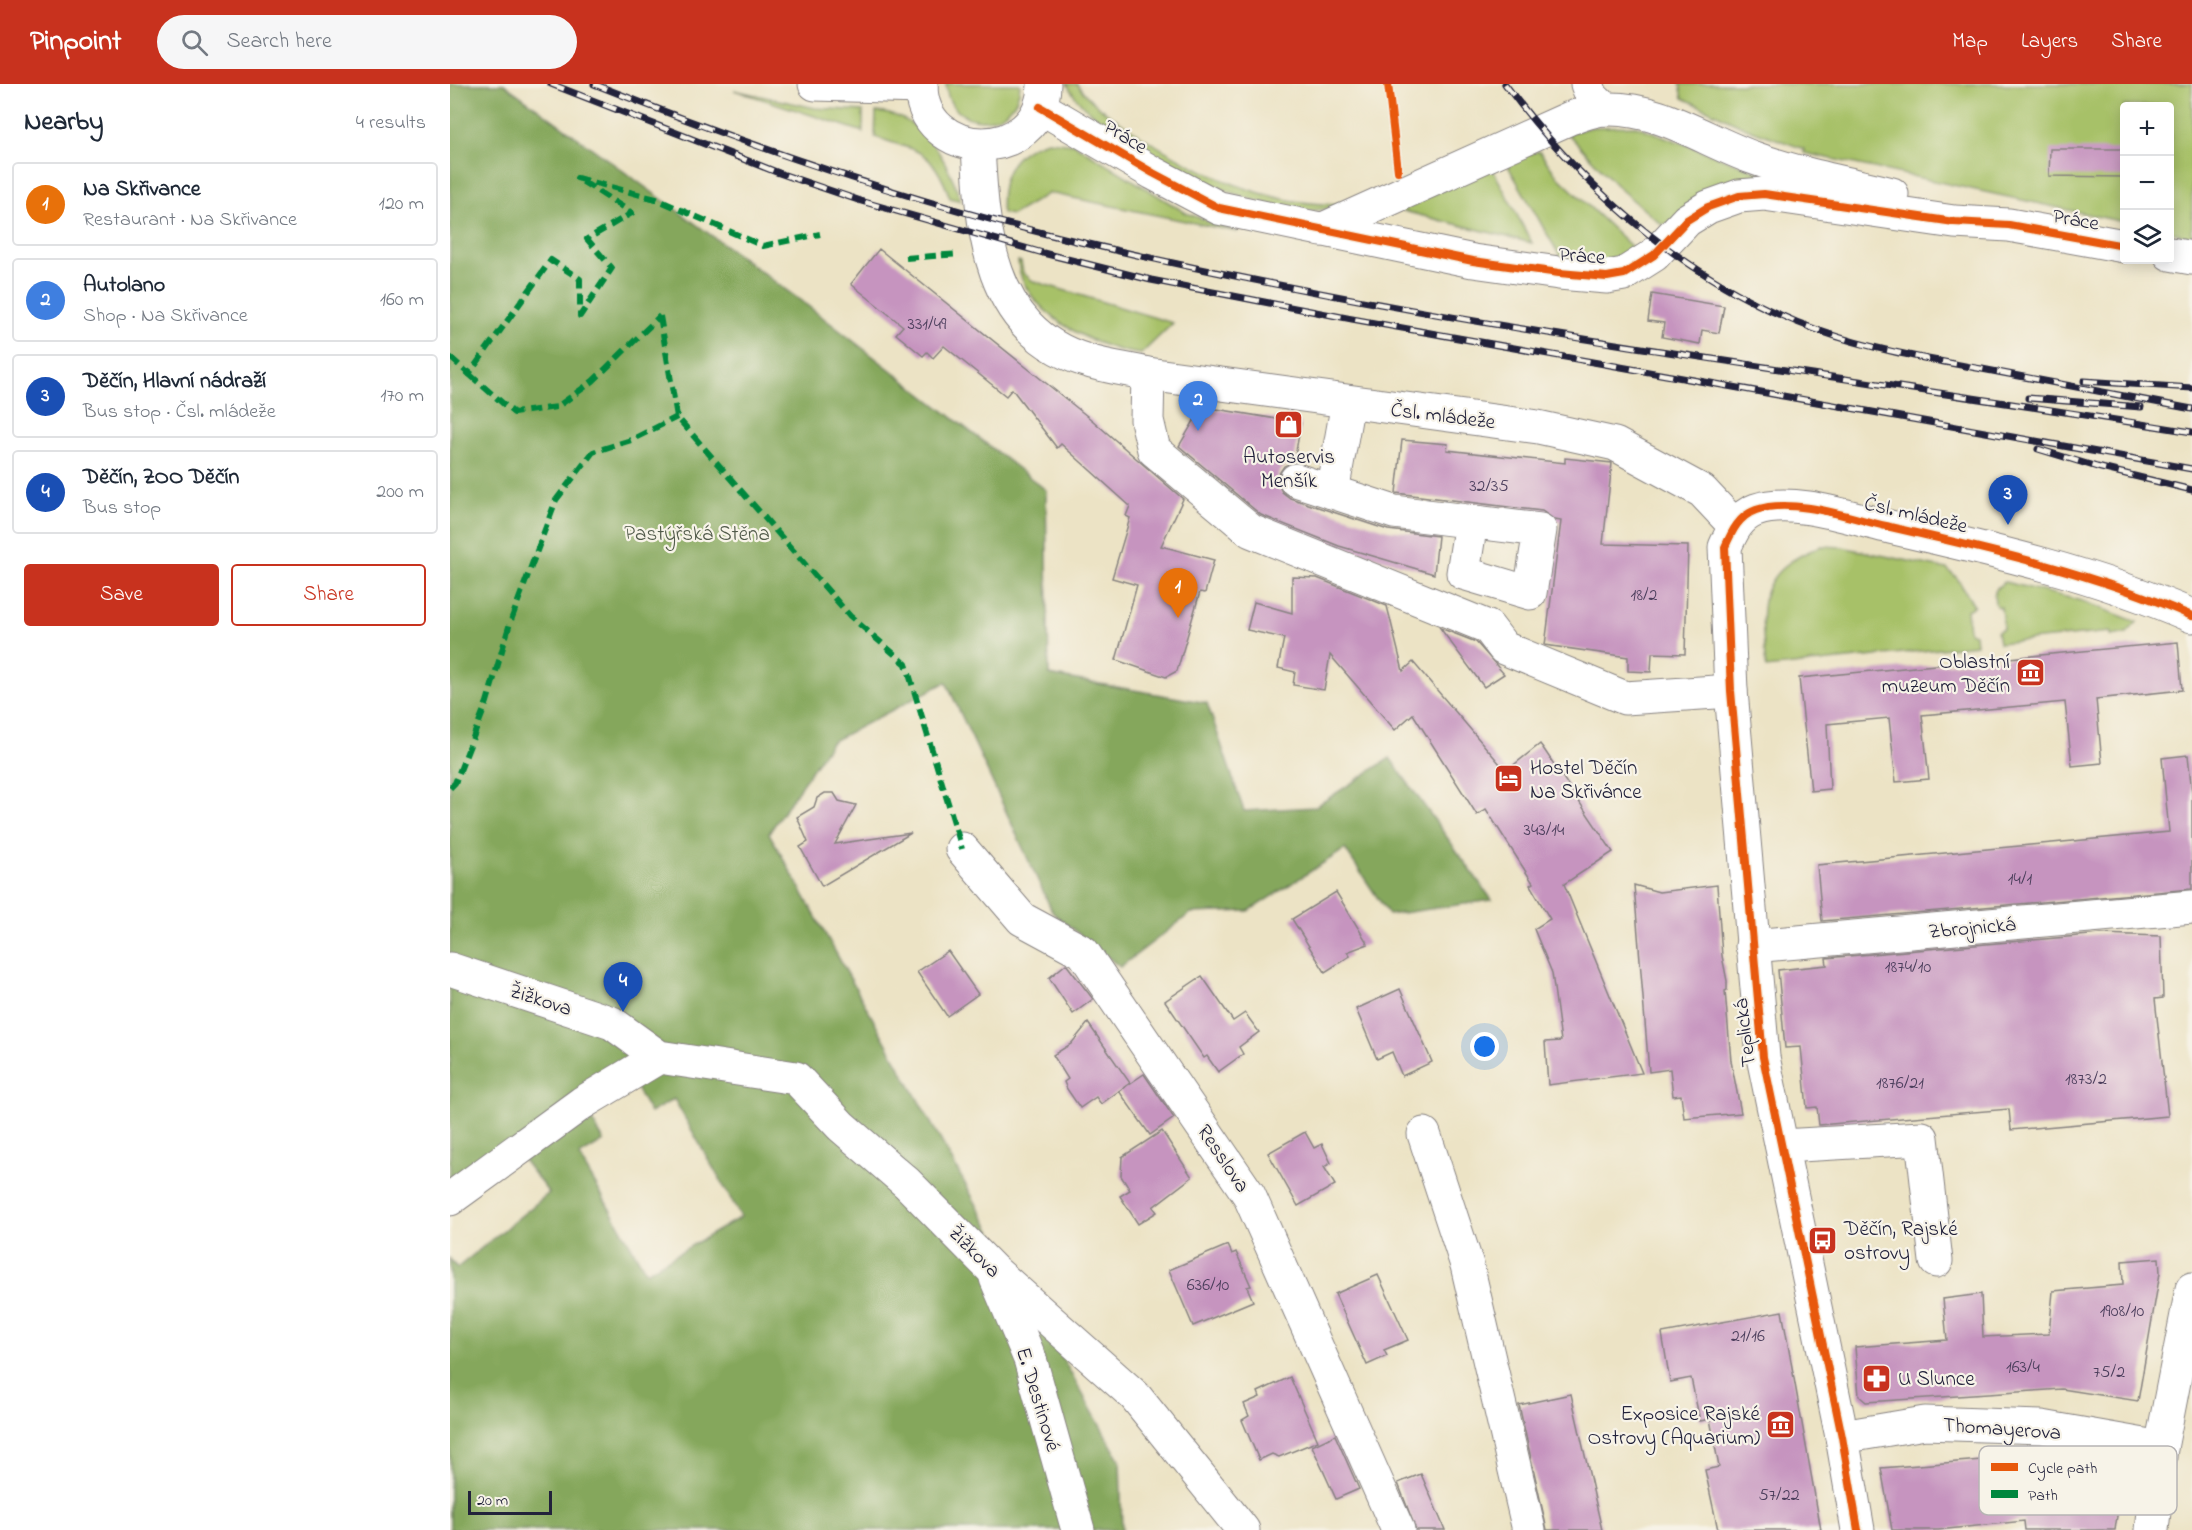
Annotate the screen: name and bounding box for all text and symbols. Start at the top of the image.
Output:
search box [157,15,577,69]
text: Pinpoint [30,22,121,63]
icon: search [178,26,211,59]
text: Search here [226,26,332,58]
text: Map [1952,27,1988,57]
text: Layers [2021,27,2078,57]
text: Share [2111,27,2162,57]
map controls [2120,102,2174,264]
button: + [2120,102,2174,156]
text: Nearby [24,104,103,142]
text: 4 results [356,109,426,138]
street label: Práce [1097,113,1153,163]
button: − [2120,156,2174,210]
text: Na Skřivance [83,174,201,206]
text: 1 [42,190,49,219]
text: 120 m [379,190,424,219]
street label: Práce [2050,202,2102,240]
text: Restaurant · Na Skřivance [83,206,297,235]
button: layers [2120,210,2174,264]
street label: Práce [1557,240,1607,274]
text: Autolano [83,270,165,302]
text: 2 [41,286,50,315]
text: 160 m [380,286,424,315]
text: Shop · Na Skřivance [83,302,248,331]
house number: 331/49 [907,312,947,338]
text: Děčín, Hlavní nádraží [83,366,266,398]
text: 3 [41,382,50,411]
text: 170 m [380,382,424,411]
pin: 2 [1178,382,1218,431]
street label: Čsl. mládeže [1389,396,1497,438]
text: Bus stop · Čsl. mládeže [83,398,276,427]
shop icon: Autoservis Menšík [1273,409,1305,441]
place label: Autoservis Menšík [1243,443,1335,497]
text: Děčín, ZOO Děčín [83,462,239,494]
house number: 32/35 [1469,474,1509,500]
pin: 3 [1988,476,2028,525]
text: 4 [41,478,50,507]
text: 200 m [376,478,424,507]
street label: Čsl. mládeže [1861,490,1971,543]
text: Bus stop [83,494,161,523]
park label: Pastýřská Stěna [624,520,770,552]
button: Save [24,564,219,626]
button: Share [231,564,426,626]
pin: 1 [1158,568,1198,618]
house number: 18/2 [1631,583,1658,609]
place label: Oblastní muzeum Děčín [1882,648,2010,702]
museum icon: Oblastní muzeum Děčín [2015,657,2047,689]
place label: Hostel Děčín Na Skřivánce [1530,754,1642,808]
hotel icon: Hostel Děčín Na Skřivánce [1493,763,1525,795]
house number: 343/14 [1523,818,1565,844]
house number: 14/1 [2008,867,2032,893]
street label: Zbrojnická [1927,910,2017,948]
house number: 1874/10 [1885,955,1931,981]
pin: 4 [604,962,642,1012]
street label: Žižkova [505,977,575,1025]
street label: Teplická [1727,996,1765,1069]
your location [1470,1032,1499,1061]
house number: 1873/2 [2065,1067,2107,1093]
house number: 1876/21 [1876,1071,1924,1097]
street label: Resslova [1189,1119,1256,1199]
place label: Děčín, Rajské ostrovy [1843,1215,1958,1271]
street label: Žižkova [940,1219,1007,1286]
bus stop icon: Děčín, Rajské ostrovy [1807,1224,1839,1256]
house number: 636/10 [1187,1273,1229,1299]
house number: 1908/10 [2100,1299,2145,1325]
house number: 21/16 [1731,1324,1765,1350]
street label: E. Destinové [1007,1344,1067,1456]
house number: 163/4 [2006,1355,2041,1381]
house number: 75/2 [2093,1360,2125,1386]
pharmacy icon: U Slunce [1861,1362,1893,1394]
place label: U Slunce [1898,1365,1975,1395]
place label: Exposice Rajské Ostrovy (Aquarium) [1588,1400,1761,1456]
museum icon: Exposice Rajské Ostrovy (Aquarium) [1765,1409,1797,1441]
street label: Thomayerova [1942,1411,2062,1451]
legend [1979,1446,2177,1515]
text: Cycle path [2028,1457,2097,1481]
house number: 57/22 [1758,1483,1800,1509]
text: Path [2028,1484,2058,1508]
scale bar [468,1488,552,1516]
text: 20 m [477,1489,508,1513]

